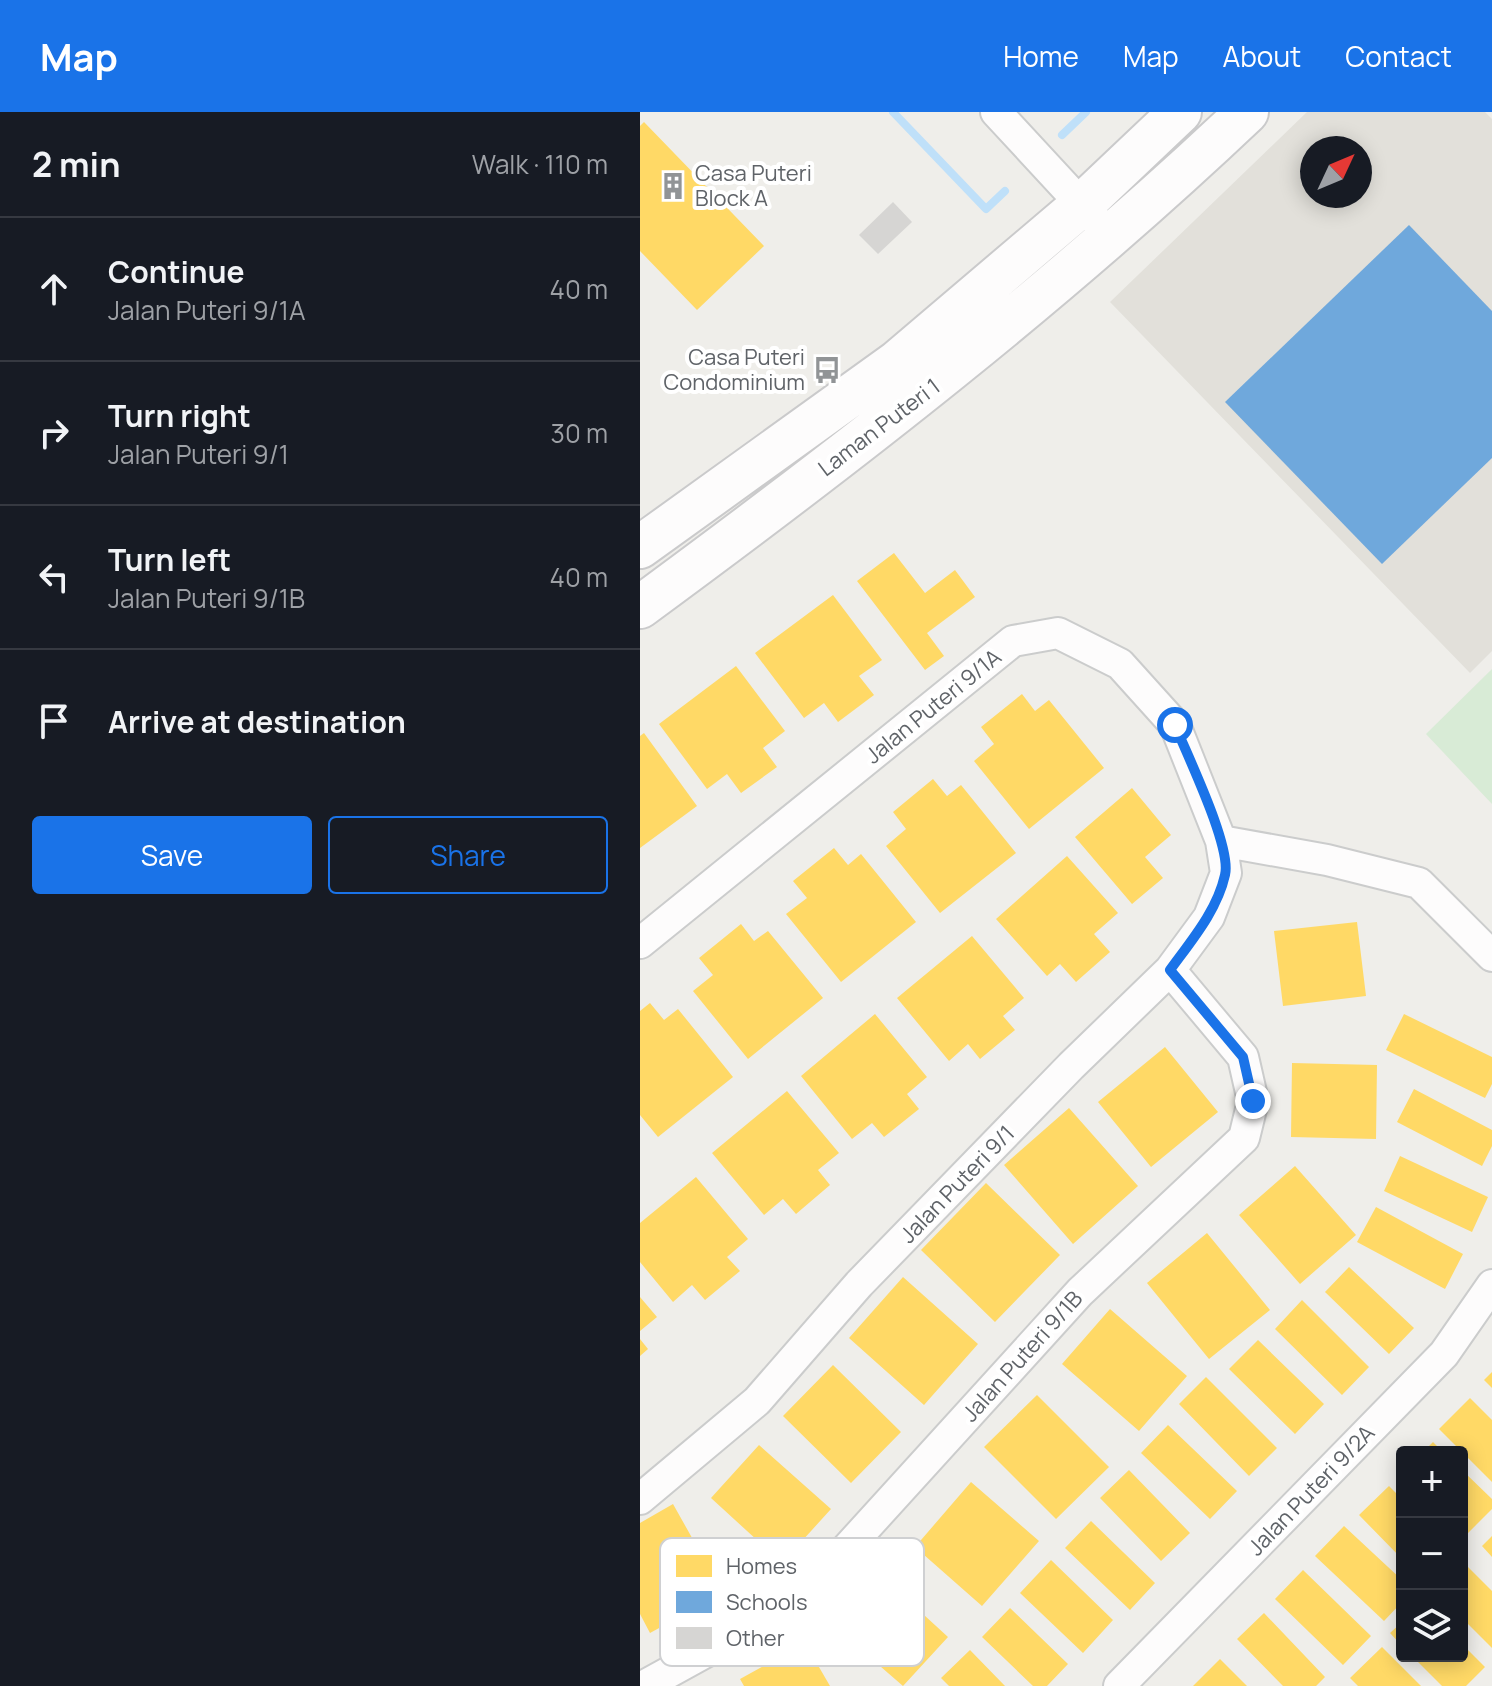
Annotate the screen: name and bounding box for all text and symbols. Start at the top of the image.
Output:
text: Map [40,30,118,82]
text: Home [1003,37,1079,75]
text: Map [1123,37,1179,75]
text: About [1223,37,1301,75]
text: Contact [1345,37,1452,75]
north arrow [1300,136,1372,208]
text: 2 min [32,141,120,187]
text: Walk · 110 m [472,146,608,182]
place label: Casa Puteri Block A [695,158,812,213]
building icon: Casa Puteri Block A [658,171,688,201]
text: Continue [108,251,244,292]
icon: ahead [32,267,76,311]
text: 40 m [550,271,608,307]
text: Jalan Puteri 9/1A [108,292,305,328]
place label: Casa Puteri Condominium [663,342,805,397]
bus stop icon: Casa Puteri Condominium [812,355,842,385]
street label: Laman Puteri 1 [812,371,946,483]
text: Turn right [108,395,251,436]
icon: right [32,411,76,455]
text: 30 m [551,415,608,451]
text: Jalan Puteri 9/1 [108,436,289,472]
text: Turn left [108,539,231,580]
icon: left [32,555,76,599]
text: 40 m [550,559,608,595]
text: Jalan Puteri 9/1B [108,580,305,616]
street label: Jalan Puteri 9/1A [859,642,1007,770]
icon: arrive [32,699,76,743]
text: Arrive at destination [108,701,406,742]
route start [1157,707,1193,743]
button: Save [32,816,312,894]
button: Share [328,816,608,894]
route end [1235,1083,1271,1119]
street label: Jalan Puteri 9/1 [893,1119,1021,1249]
street label: Jalan Puteri 9/1B [955,1284,1089,1428]
street label: Jalan Puteri 9/2A [1241,1418,1381,1562]
map controls [1396,1446,1468,1662]
button: + [1396,1446,1468,1518]
button: − [1396,1518,1468,1590]
legend [660,1538,924,1666]
text: Homes [726,1551,797,1581]
text: Schools [726,1587,808,1617]
button: layers [1396,1590,1468,1662]
text: Other [726,1623,785,1653]

